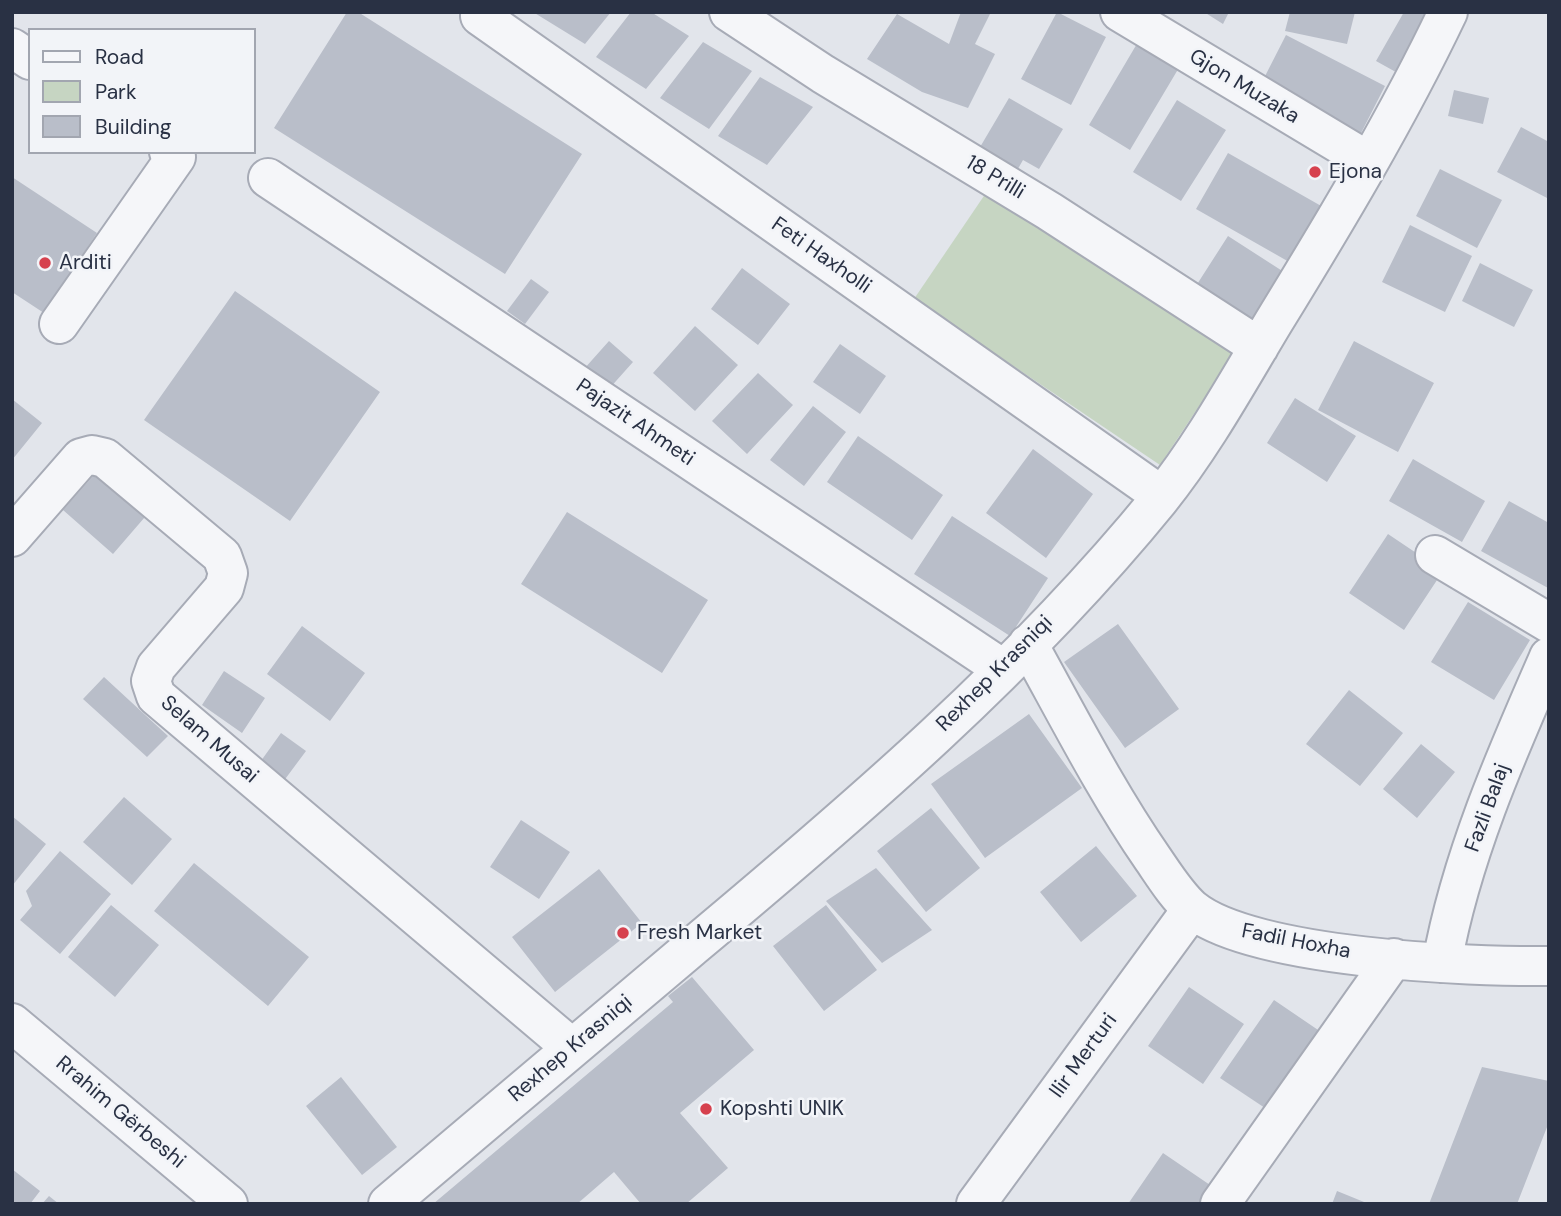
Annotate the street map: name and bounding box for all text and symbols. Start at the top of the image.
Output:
legend [28,28,256,154]
text: Road [95,43,144,71]
street label: Gjon Muzaka [1184,44,1304,130]
text: Park [95,78,136,106]
text: Building [95,113,171,141]
street label: 18 Prilli [961,151,1029,205]
place label: Ejona [1329,159,1382,185]
marker: Ejona [1307,164,1323,180]
street label: Feti Haxholli [766,212,876,300]
place label: Arditi [59,250,112,276]
marker: Arditi [37,255,53,271]
street label: Pajazit Ahmeti [571,374,699,472]
street label: Rexhep Krasniqi [932,611,1058,737]
street label: Selam Musai [155,691,263,789]
street label: Fazli Balaj [1460,760,1516,856]
street label: Fadil Hoxha [1239,919,1353,965]
place label: Fresh Market [637,920,762,946]
marker: Fresh Market [615,925,631,941]
street label: Rexhep Krasniqi [504,990,638,1108]
street label: Ilir Merturi [1045,1009,1123,1103]
street label: Rrahim Gërbeshi [50,1051,190,1175]
place label: Kopshti UNIK [720,1096,844,1122]
marker: Kopshti UNIK [698,1101,714,1117]

